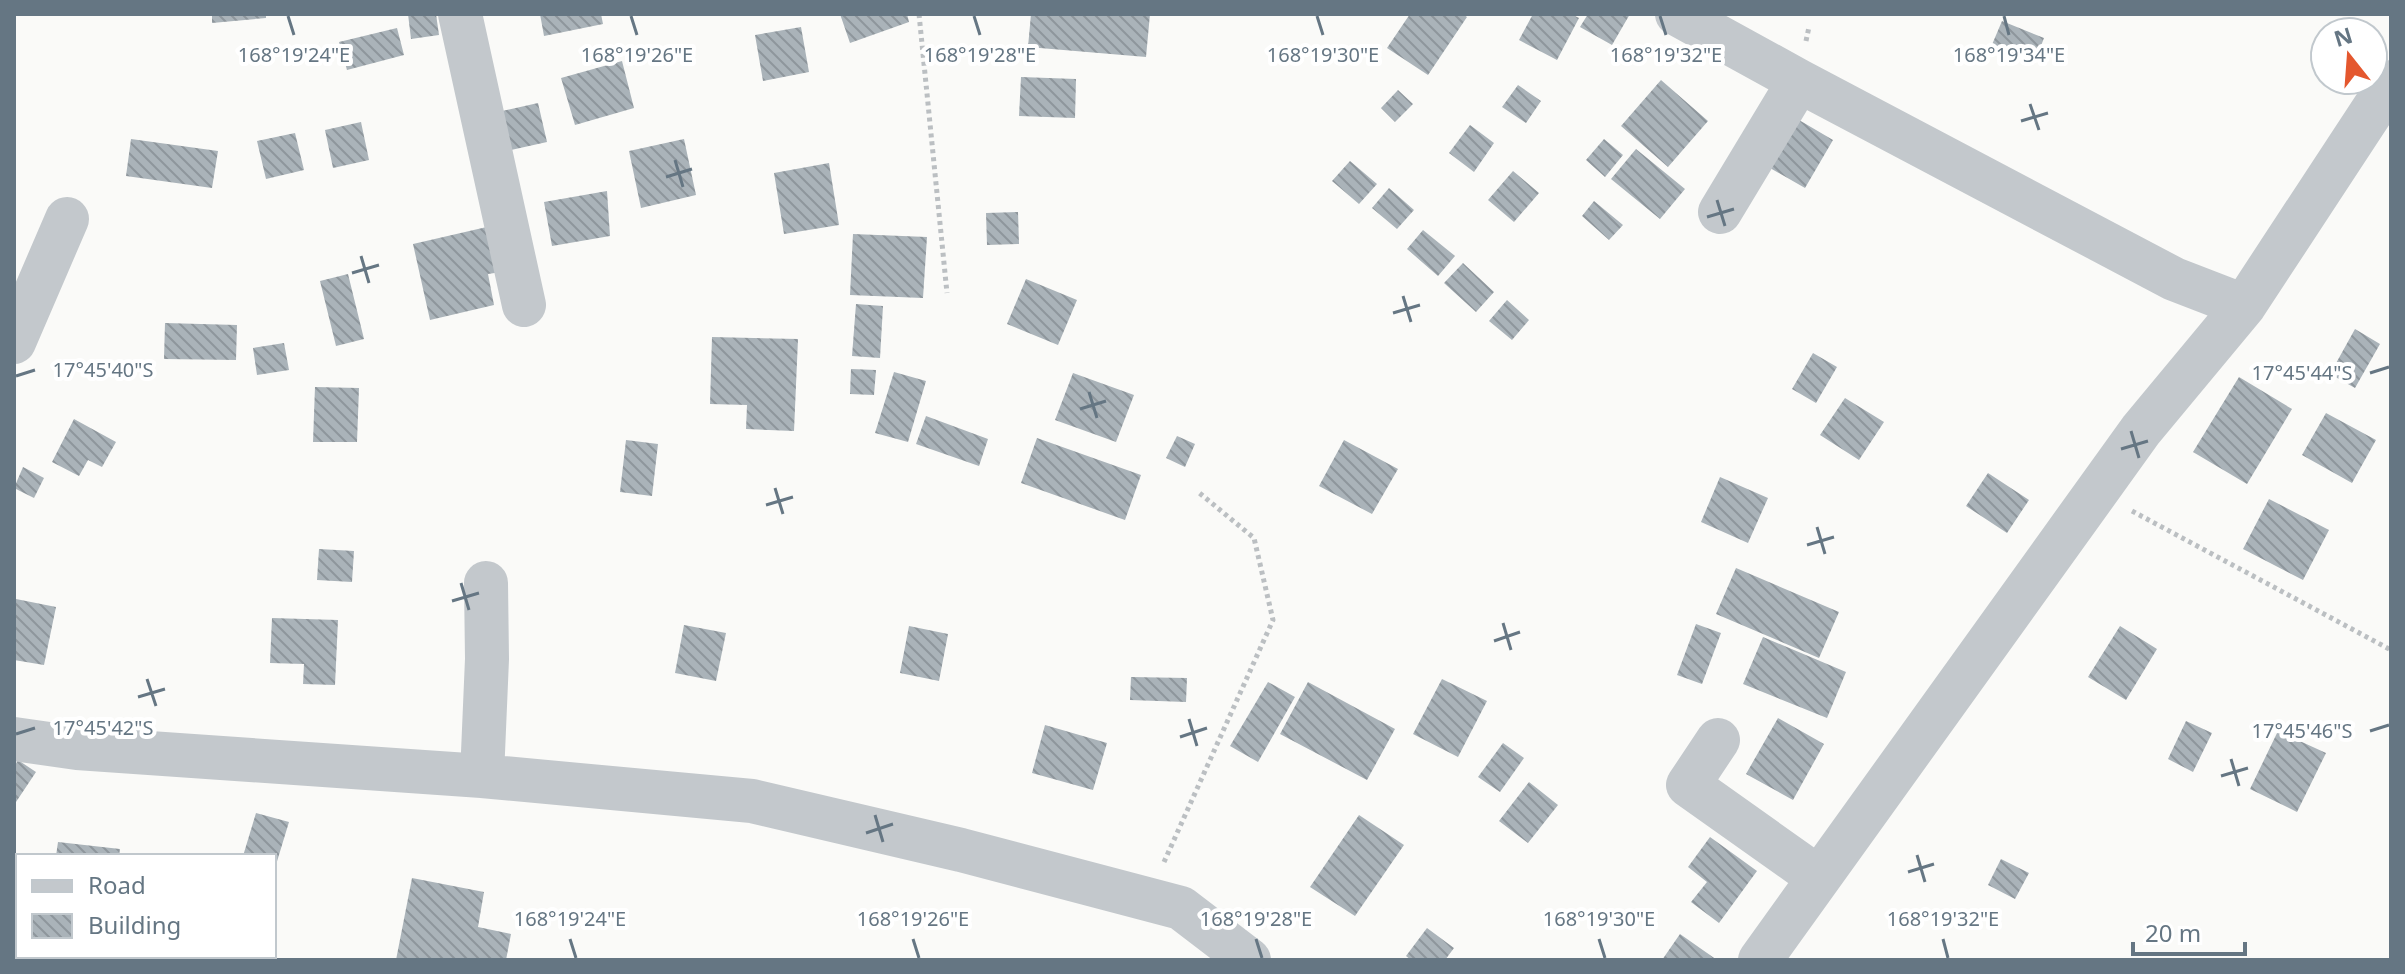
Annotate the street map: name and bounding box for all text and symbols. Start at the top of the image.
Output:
north arrow [2309,16,2389,96]
text: N [2330,19,2356,53]
text: 168°19'24"E [238,41,350,68]
text: 168°19'26"E [581,41,693,68]
text: 168°19'28"E [924,41,1036,68]
text: 168°19'30"E [1267,41,1379,68]
text: 168°19'32"E [1610,41,1722,68]
text: 168°19'34"E [1953,41,2065,68]
text: 17°45'40"S [53,356,153,383]
text: 17°45'44"S [2252,359,2352,386]
text: 17°45'42"S [53,714,153,741]
text: 17°45'46"S [2252,717,2352,744]
legend [16,854,276,958]
text: Road [88,868,146,901]
text: 168°19'24"E [514,905,626,932]
text: 168°19'26"E [857,905,969,932]
text: 168°19'28"E [1200,905,1312,932]
text: 168°19'30"E [1543,905,1655,932]
text: 168°19'32"E [1887,905,1999,932]
scale bar [2133,906,2245,956]
text: Building [88,908,181,941]
text: 20 m [2145,916,2201,949]

